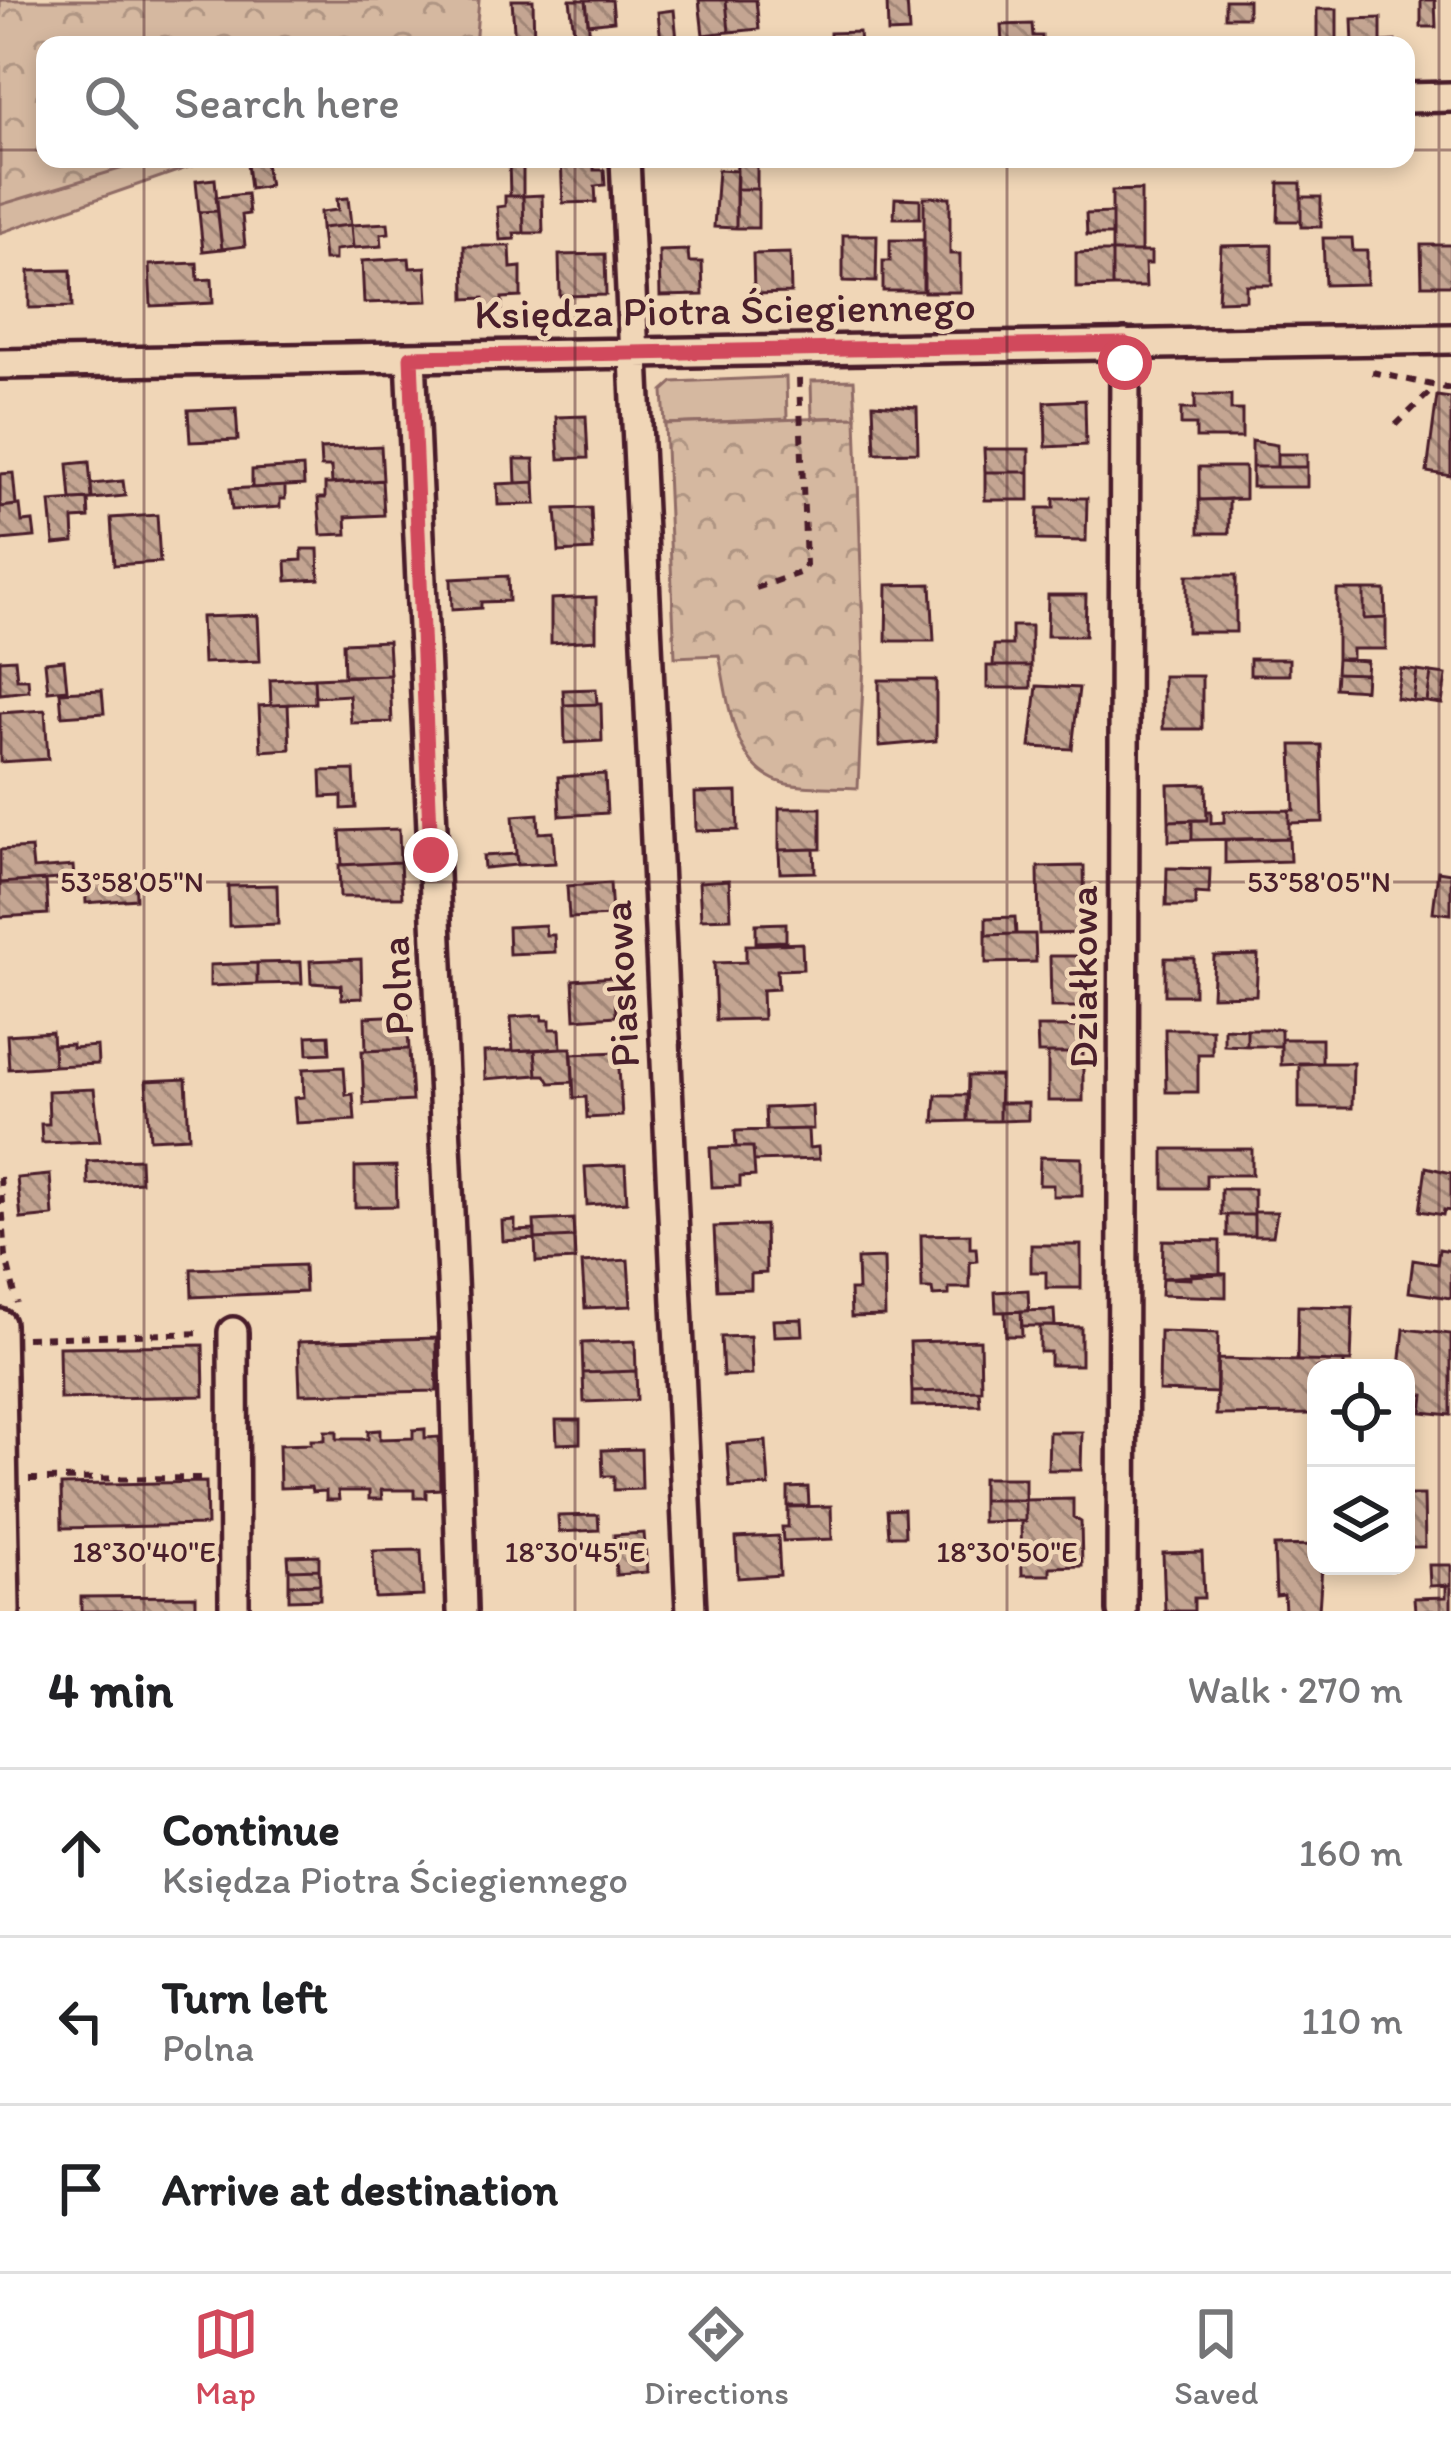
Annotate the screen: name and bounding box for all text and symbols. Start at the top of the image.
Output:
search box [36,36,1415,168]
icon: search [78,69,144,135]
text: Search here [174,75,400,129]
street label: Księdza Piotra Ściegiennego [474,280,976,339]
route start [1098,336,1152,390]
route end [404,828,458,882]
text: 53°58'05"N [60,863,204,900]
text: 53°58'05"N [1247,863,1391,900]
street label: Działkowa [1057,885,1108,1069]
street label: Piaskowa [591,899,650,1069]
street label: Polna [368,935,425,1037]
map controls [1307,1359,1415,1575]
button: locate [1307,1359,1415,1467]
button: layers [1307,1467,1415,1575]
text: 18°30'40"E [72,1533,216,1570]
text: 18°30'45"E [505,1533,645,1570]
text: 18°30'50"E [936,1533,1078,1570]
text: 4 min [48,1659,173,1720]
text: Walk · 270 m [1187,1666,1403,1713]
text: Continue [162,1802,340,1856]
icon: ahead [48,1820,114,1886]
text: 160 m [1299,1829,1403,1876]
text: Księdza Piotra Ściegiennego [162,1856,628,1903]
text: Turn left [162,1970,328,2024]
icon: left [48,1988,114,2054]
text: 110 m [1301,1997,1403,2044]
text: Polna [162,2024,254,2071]
icon: arrive [48,2156,114,2222]
text: Arrive at destination [162,2162,558,2216]
tab: Map [193,2301,259,2412]
tab: Directions [644,2301,789,2412]
tab: Saved [1174,2301,1258,2412]

